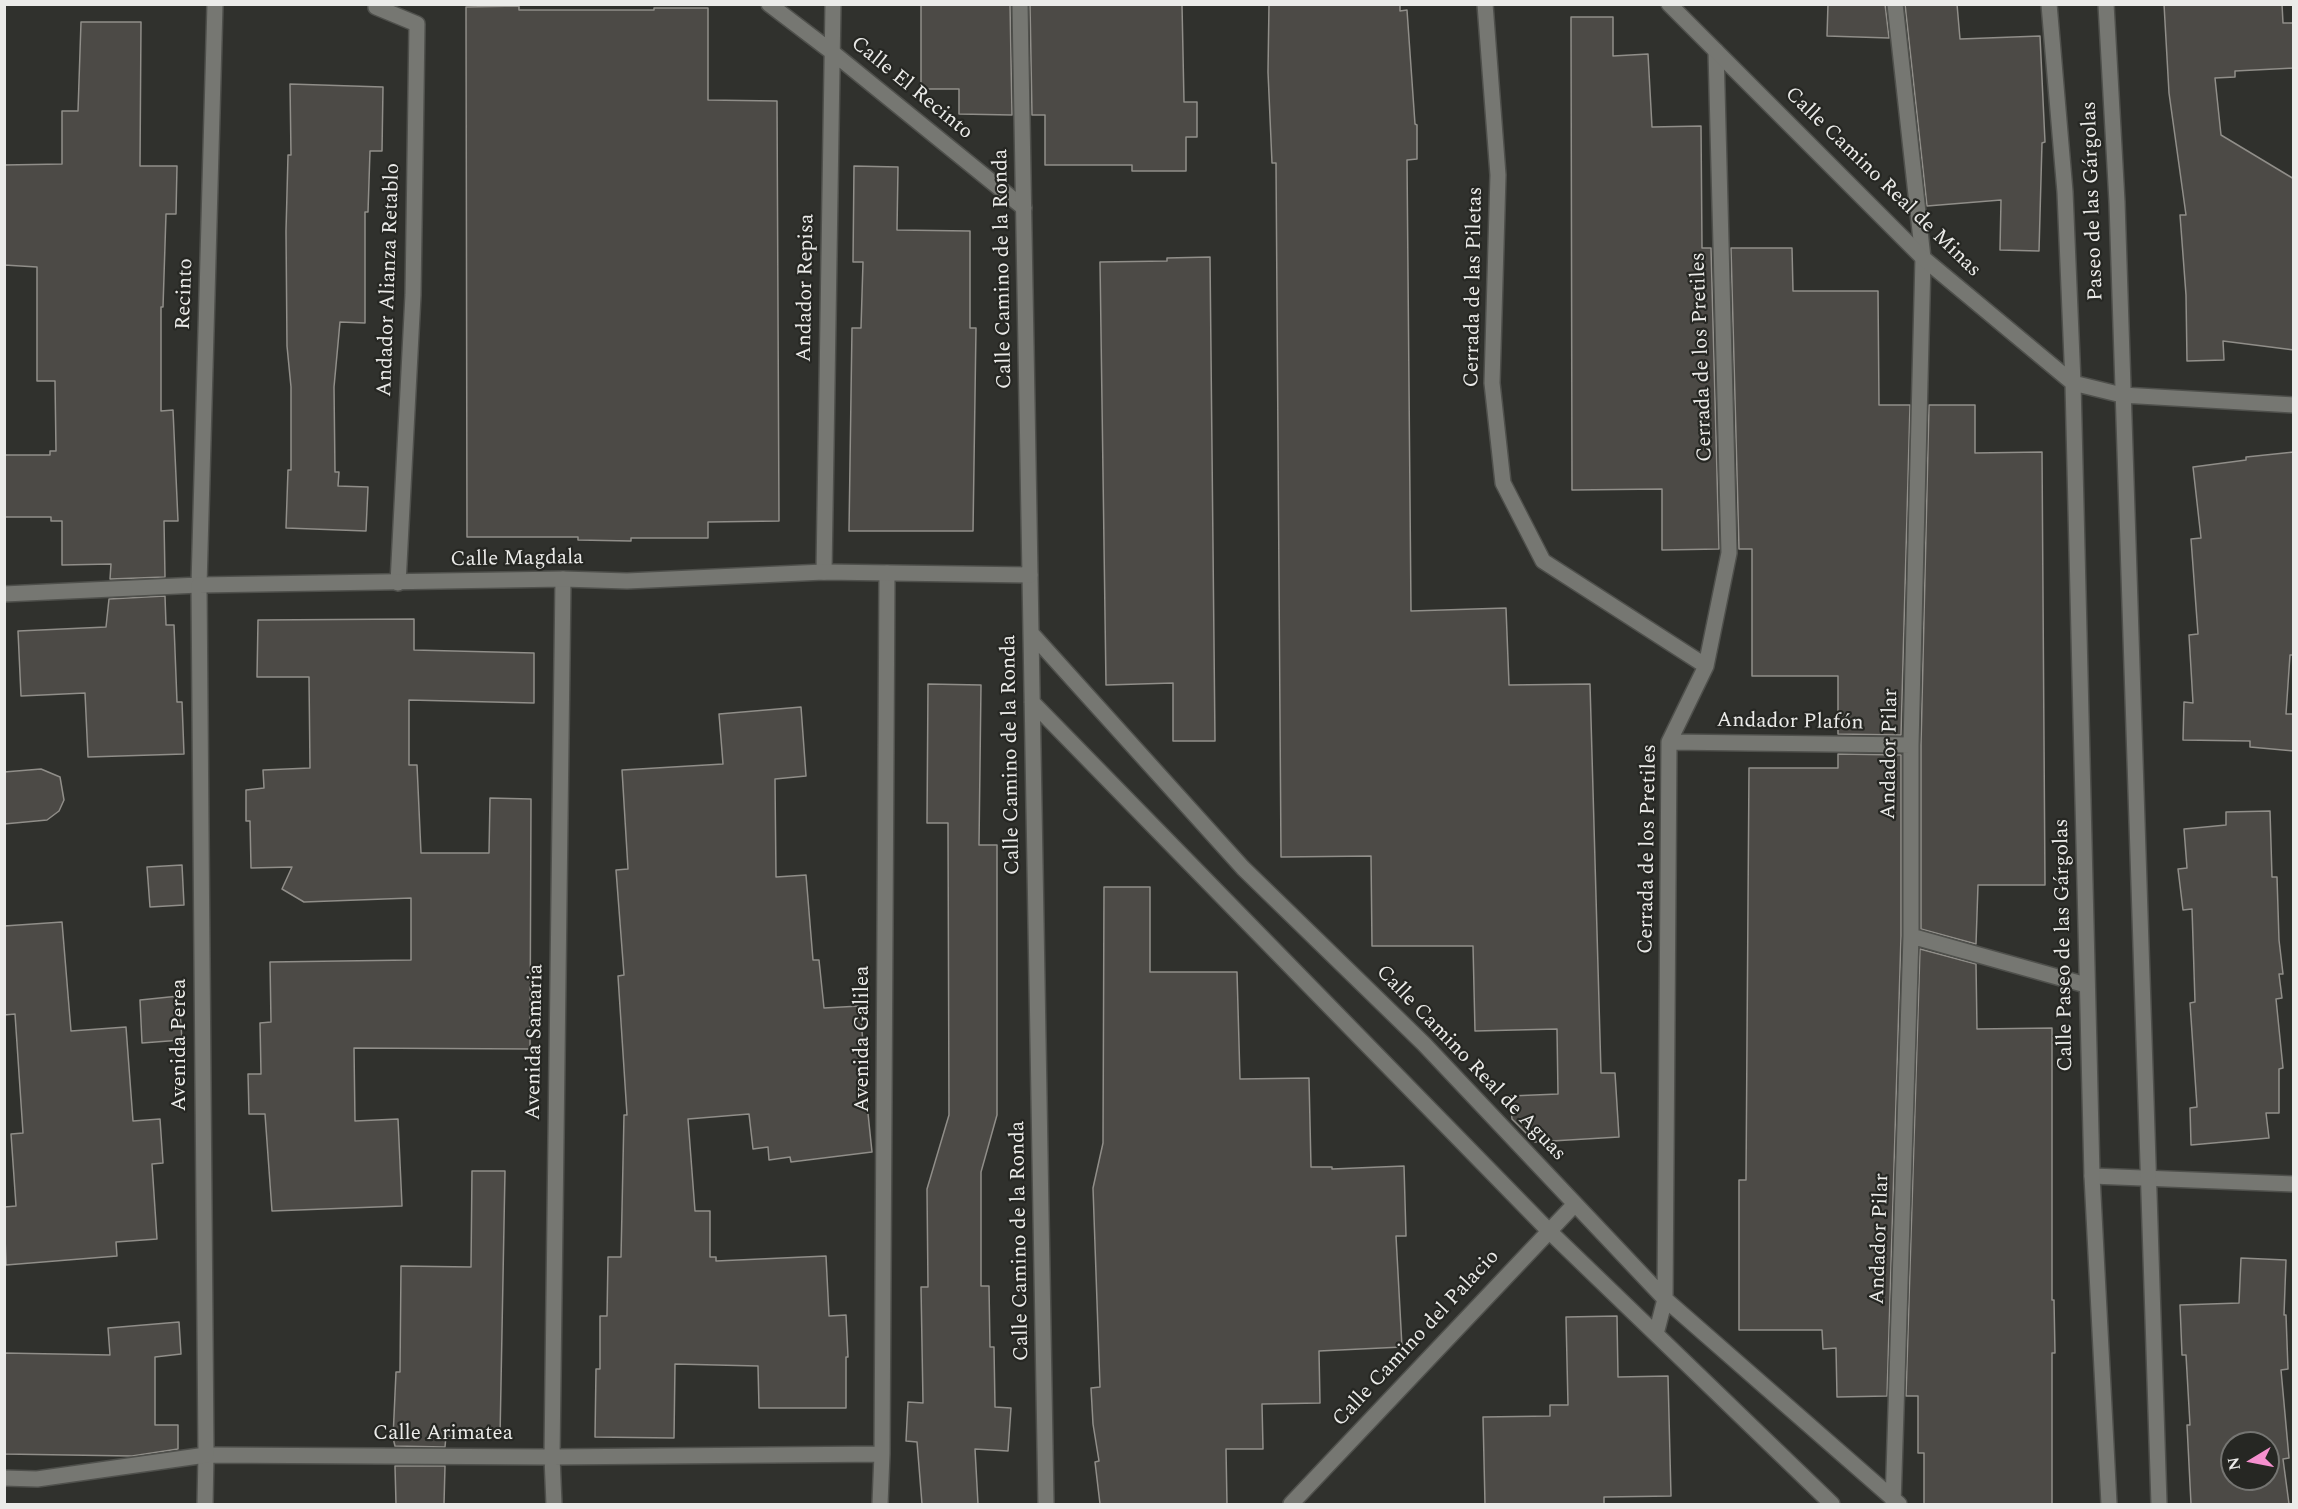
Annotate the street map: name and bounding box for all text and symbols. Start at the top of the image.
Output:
street label: Calle El Recinto [845,32,977,146]
street label: Calle Camino Real de Minas [1779,83,1985,283]
street label: Paseo de las Gárgolas [2078,101,2110,301]
street label: Calle Camino de la Ronda [989,149,1019,389]
street label: Andador Alianza Retablo [373,163,407,397]
street label: Cerrada de las Piletas [1461,186,1489,388]
street label: Andador Repisa [793,214,821,362]
street label: Cerrada de los Pretiles [1687,252,1719,462]
street label: Recinto [172,258,200,330]
street label: Calle Magdala [450,546,584,574]
street label: Calle Camino de la Ronda [997,635,1027,875]
street label: Andador Pilar [1877,688,1905,820]
street label: Andador Plafón [1716,709,1864,737]
street label: Cerrada de los Pretiles [1635,744,1663,954]
street label: Calle Paseo de las Gárgolas [2050,818,2080,1072]
street label: Calle Camino Real de Aguas [1370,961,1570,1167]
street label: Avenida Samaria [522,964,550,1120]
street label: Avenida Galilea [851,966,877,1112]
street label: Avenida Perea [168,978,194,1112]
street label: Calle Camino de la Ronda [1006,1121,1036,1361]
street label: Andador Pilar [1866,1173,1896,1305]
street label: Calle Camino del Palacio [1328,1245,1506,1433]
street label: Calle Arimatea [373,1422,513,1448]
north arrow [2220,1431,2280,1491]
text: N [2221,1455,2247,1472]

